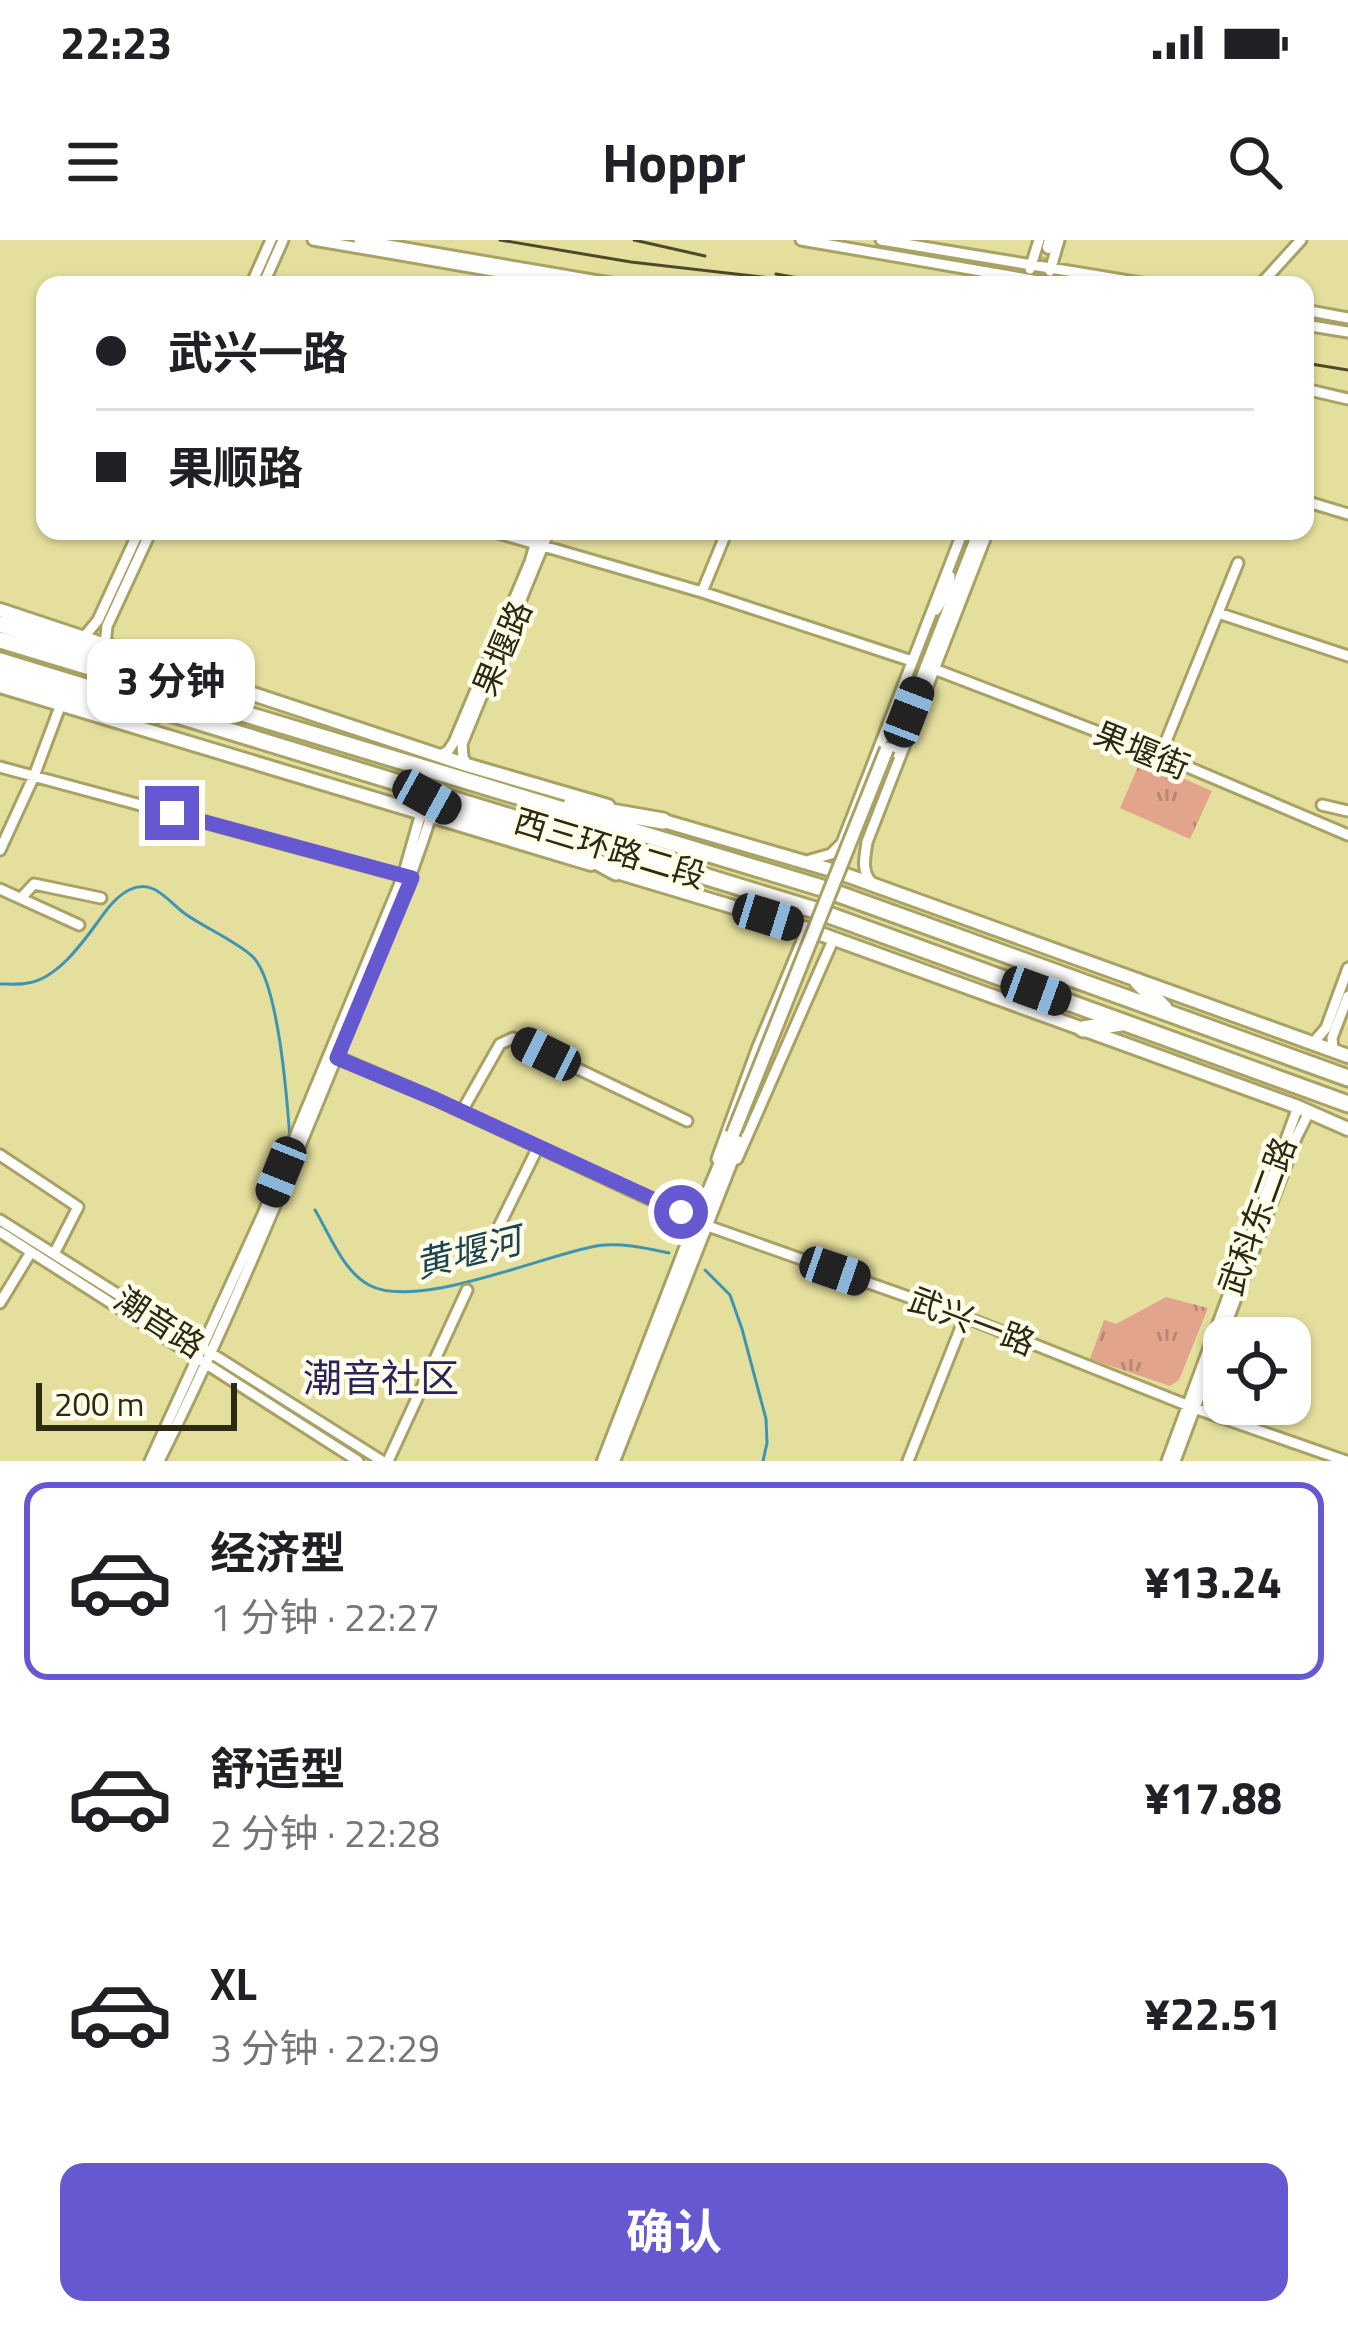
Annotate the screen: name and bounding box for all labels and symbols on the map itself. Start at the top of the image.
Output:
street label: 果堰路 [460,593,544,703]
callout: 3 分钟 [88,639,256,723]
car [879,672,939,752]
street label: 果堰街 [1087,708,1197,792]
car [387,764,467,830]
route end [145,786,199,840]
street label: 西三环路二段 [508,795,712,901]
car [728,889,808,945]
car [996,962,1076,1020]
car [506,1022,586,1086]
street label: 武科东二路 [1205,1130,1309,1302]
car [251,1132,311,1212]
route start [654,1185,708,1239]
water label: 黄堰河 [409,1210,533,1291]
car [795,1242,875,1300]
street label: 潮音路 [105,1274,215,1370]
street label: 武兴一路 [901,1274,1043,1368]
district label: 潮音社区 [303,1348,459,1407]
scale bar [36,1377,237,1430]

